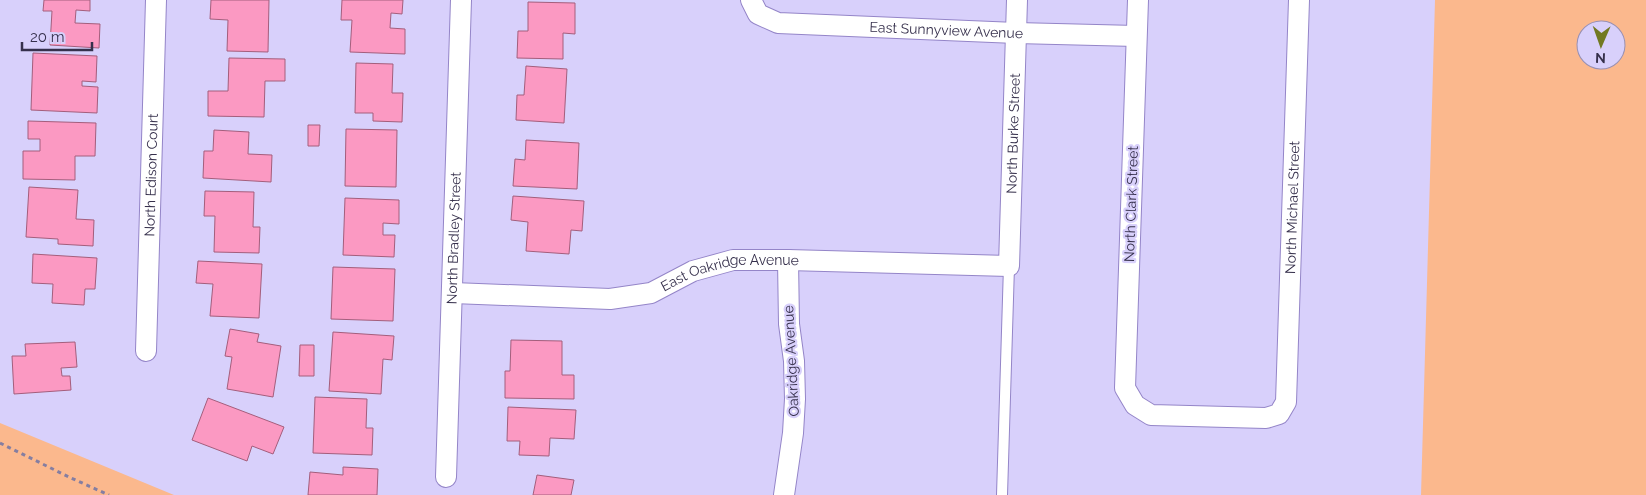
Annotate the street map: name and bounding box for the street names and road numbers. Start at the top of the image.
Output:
street label: East Sunnyview Avenue [869,19,1023,41]
street label: North Burke Street [1003,73,1023,194]
street label: North Edison Court [141,113,161,237]
street label: North Michael Street [1282,140,1302,274]
street label: North Clark Street [1121,145,1141,262]
street label: North Bradley Street [443,171,464,305]
street label: East Oakridge Avenue [658,252,799,294]
street label: Oakridge Avenue [780,305,802,417]

